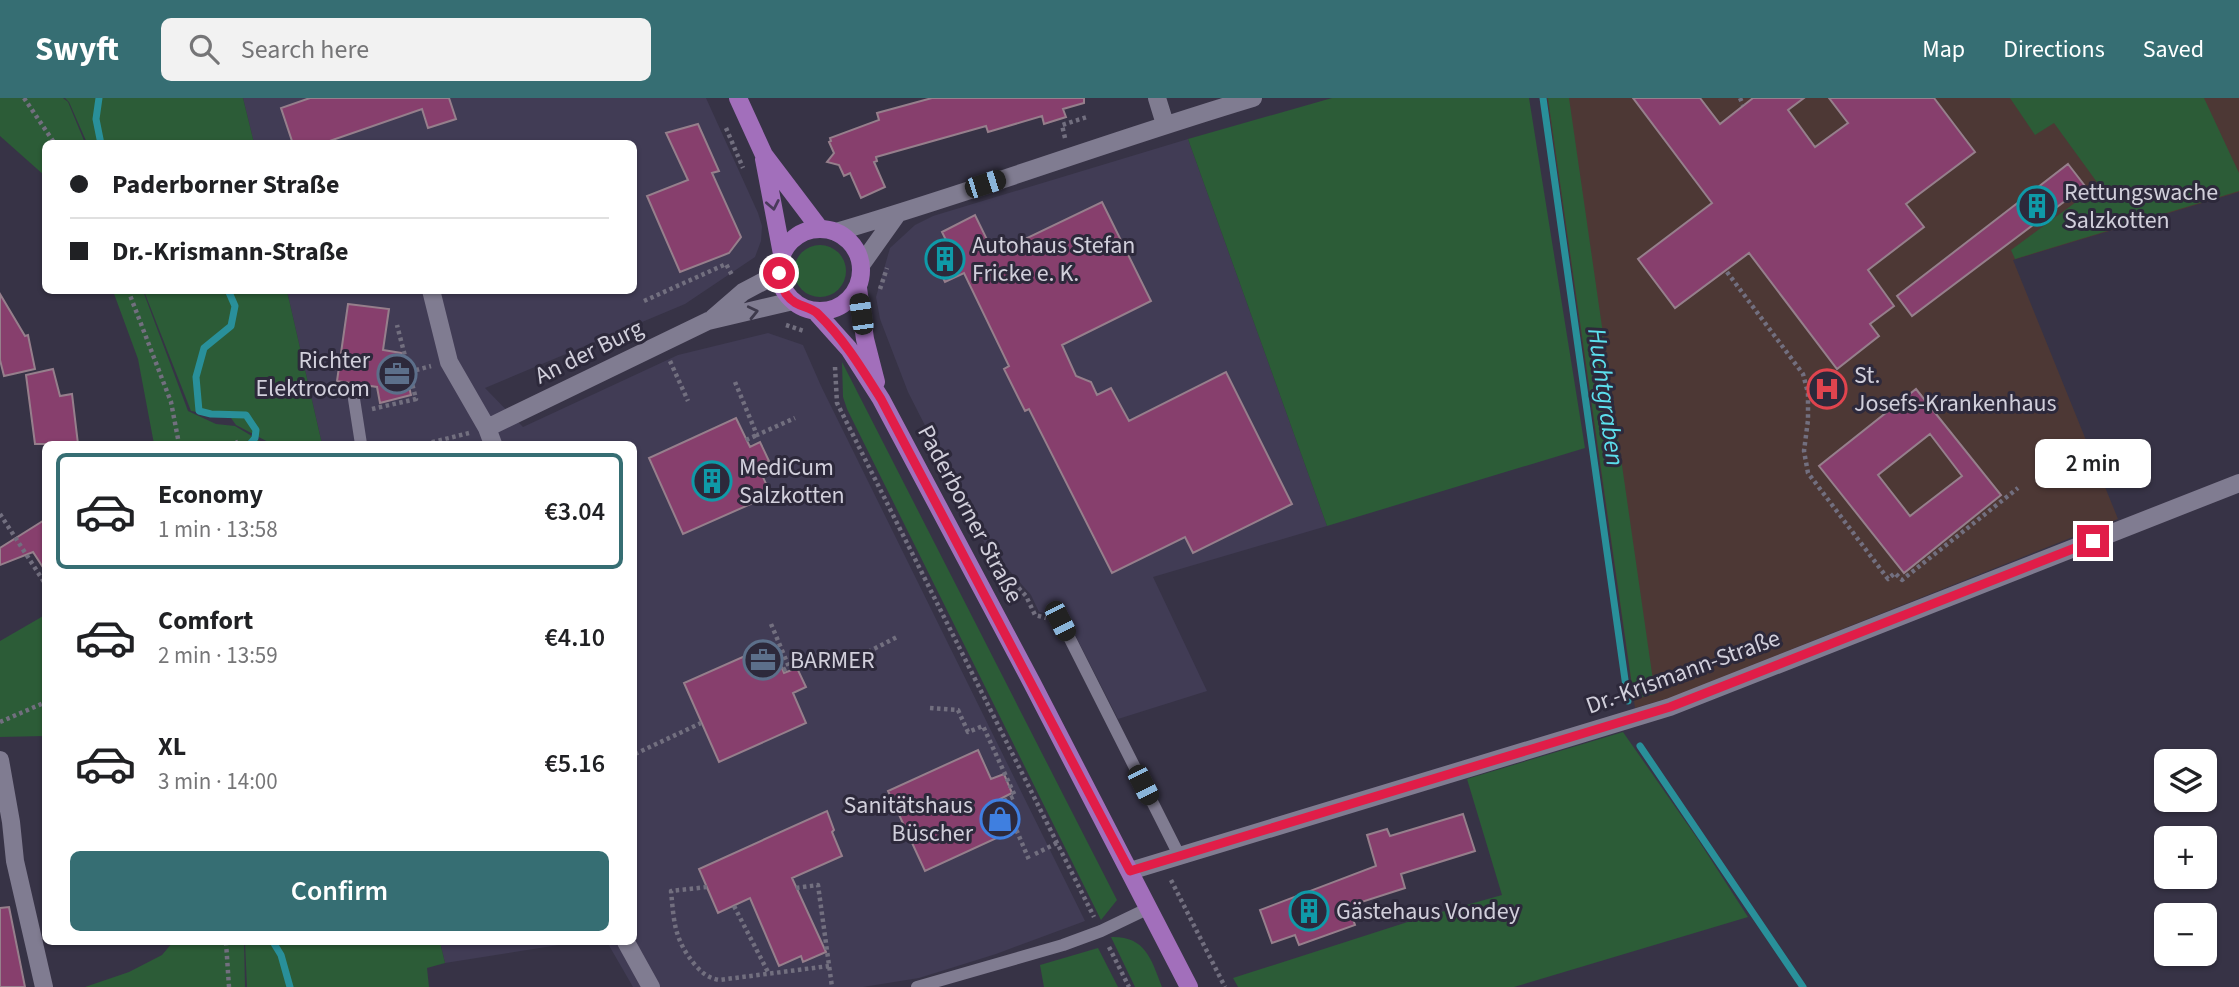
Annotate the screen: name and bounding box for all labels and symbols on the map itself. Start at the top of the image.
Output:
car [962,168,1009,200]
place label: Rettungswache Salzkotten [2064,175,2218,238]
building icon: Rettungswache Salzkotten [2016,185,2058,227]
one-way arrow [765,199,780,211]
place label: Autohaus Stefan Fricke e. K. [972,228,1135,291]
building icon: Autohaus Stefan Fricke e. K. [924,238,966,280]
route start [763,257,795,289]
car [848,292,875,336]
one-way arrow [747,305,759,320]
street label: An der Burg [529,311,649,393]
water label: Huchtgraben [1578,325,1634,469]
place label: Richter Elektrocom [255,343,371,406]
office icon: Richter Elektrocom [376,353,418,395]
place label: St. Josefs-Krankenhaus [1854,358,2057,421]
hospital icon: St. Josefs-Krankenhaus [1806,368,1848,410]
street label: Paderborner Straße [908,419,1032,609]
callout: 2 min [2035,440,2151,488]
place label: MediCum Salzkotten [739,450,845,513]
building icon: MediCum Salzkotten [691,460,733,502]
route end [2077,525,2109,557]
car [1042,598,1079,644]
street label: Dr.-Krismann-Straße [1581,621,1785,723]
office icon: BARMER [742,639,784,681]
place label: BARMER [790,643,875,678]
car [1125,762,1162,808]
place label: Sanitätshaus Büscher [843,788,974,851]
shop icon: Sanitätshaus Büscher [979,798,1021,840]
building icon: Gästehaus Vondey [1288,890,1330,932]
place label: Gästehaus Vondey [1336,894,1520,929]

